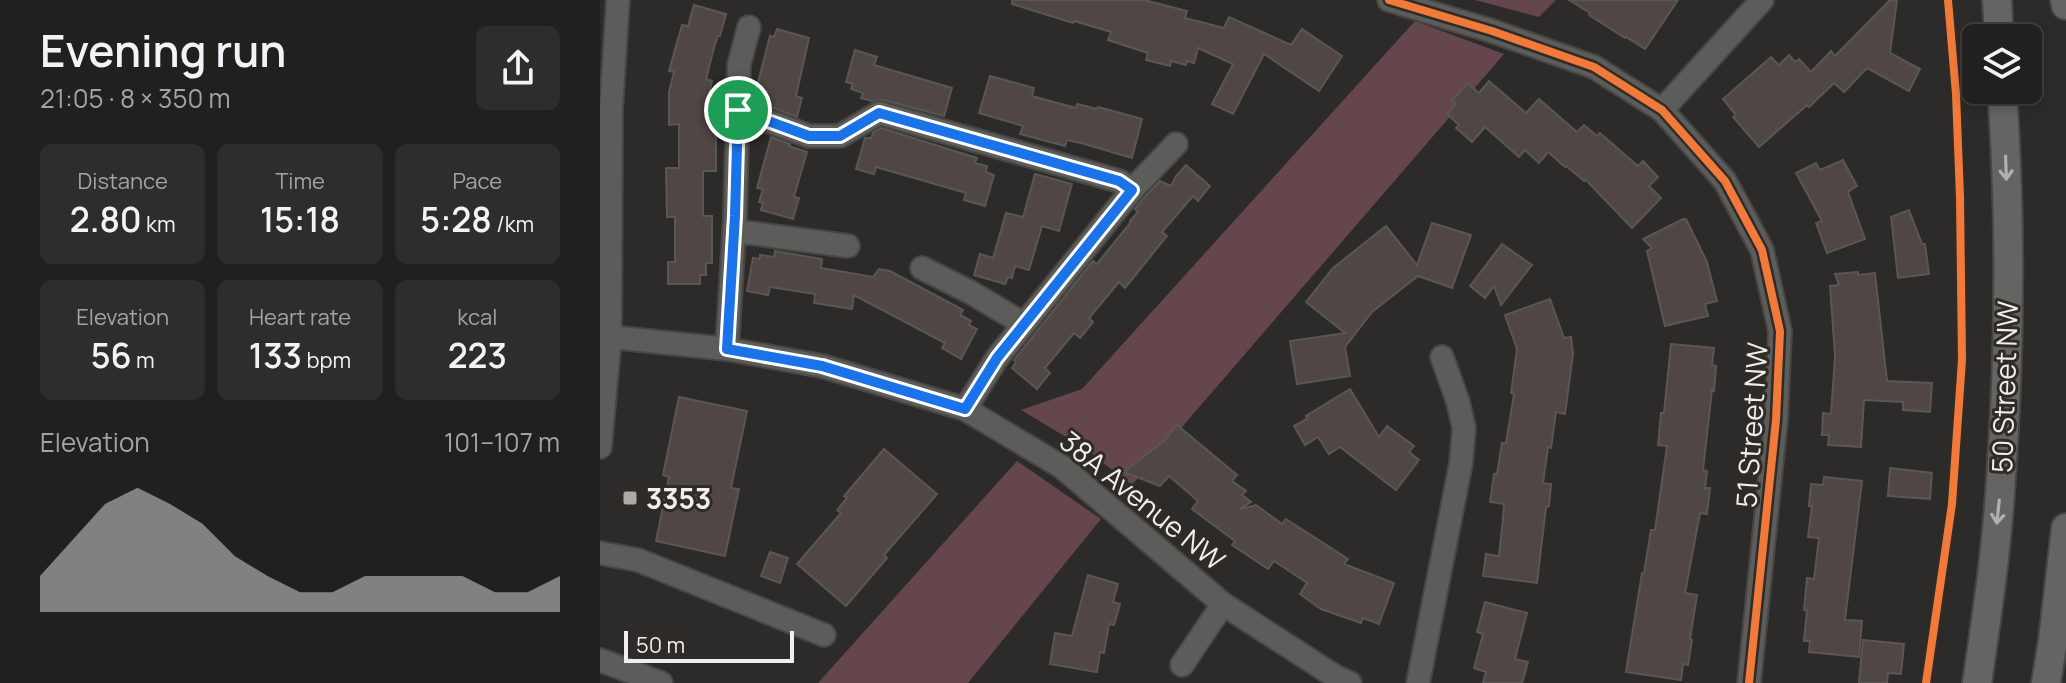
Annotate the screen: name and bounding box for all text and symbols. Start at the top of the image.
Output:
text: Evening run [40,20,286,80]
map controls [1962,24,2042,104]
button: layers [1962,24,2042,104]
button: share [476,26,560,110]
pin [704,76,772,144]
text: 21:05 · 8 × 350 m [40,80,231,116]
icon: arrive [716,88,760,132]
one-way arrow [1999,154,2014,181]
text: Distance [78,166,168,196]
text: Time [275,166,325,196]
text: Pace [452,166,502,196]
text: 2.80 [70,196,142,242]
text: 15:18 [260,196,340,242]
text: 5:28 [420,196,492,242]
text: km [142,209,176,239]
text: /km [492,209,534,239]
street label: 50 Street NW [1982,300,2026,474]
text: Elevation [76,302,169,332]
text: Heart rate [249,302,351,332]
text: kcal [457,302,497,332]
text: 56 [91,332,132,378]
text: 133 [249,332,302,378]
text: 223 [448,332,507,378]
street label: 51 Street NW [1726,341,1776,509]
text: m [132,345,155,375]
text: bpm [302,345,351,375]
street label: 38A Avenue NW [1053,422,1233,578]
text: Elevation [40,424,150,460]
text: 101–107 m [444,424,560,460]
place label: 3353 [646,479,711,517]
marker: 3353 [621,489,639,507]
one-way arrow [1991,498,2006,524]
scale bar [624,627,794,663]
text: 50 m [636,630,685,660]

